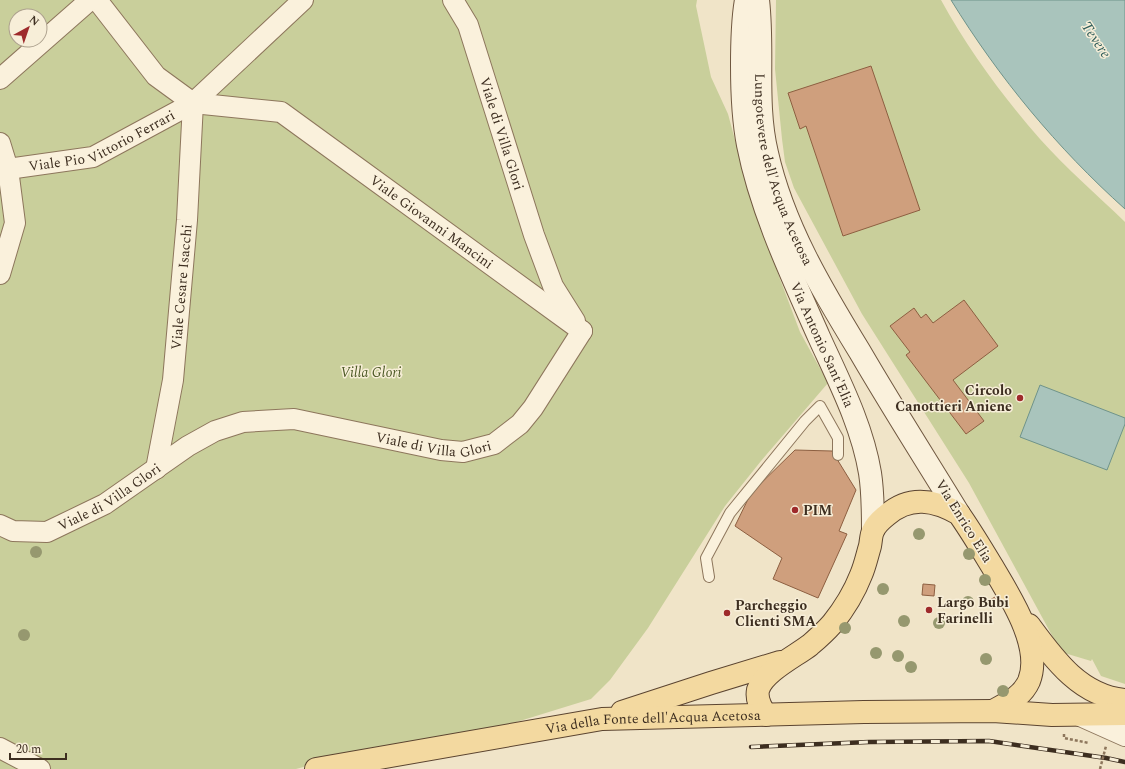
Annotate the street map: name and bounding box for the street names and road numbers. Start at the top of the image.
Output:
street label: Lungotevere dell'Acqua Acetosa [750,73,819,269]
street label: Viale di Villa Glori [475,74,530,193]
street label: Viale Pio Vittorio Ferrari [27,104,178,177]
street label: Viale Giovanni Mancini [366,170,498,274]
street label: Viale Cesare Isacchi [165,223,197,351]
street label: Via Antonio Sant'Elia [785,278,860,411]
street label: Viale di Villa Glori [374,426,494,463]
street label: Viale di Villa Glori [54,458,165,536]
street label: Via Enrico Elia [930,475,998,567]
street label: Via della Fonte dell'Acqua Acetosa [544,704,761,739]

